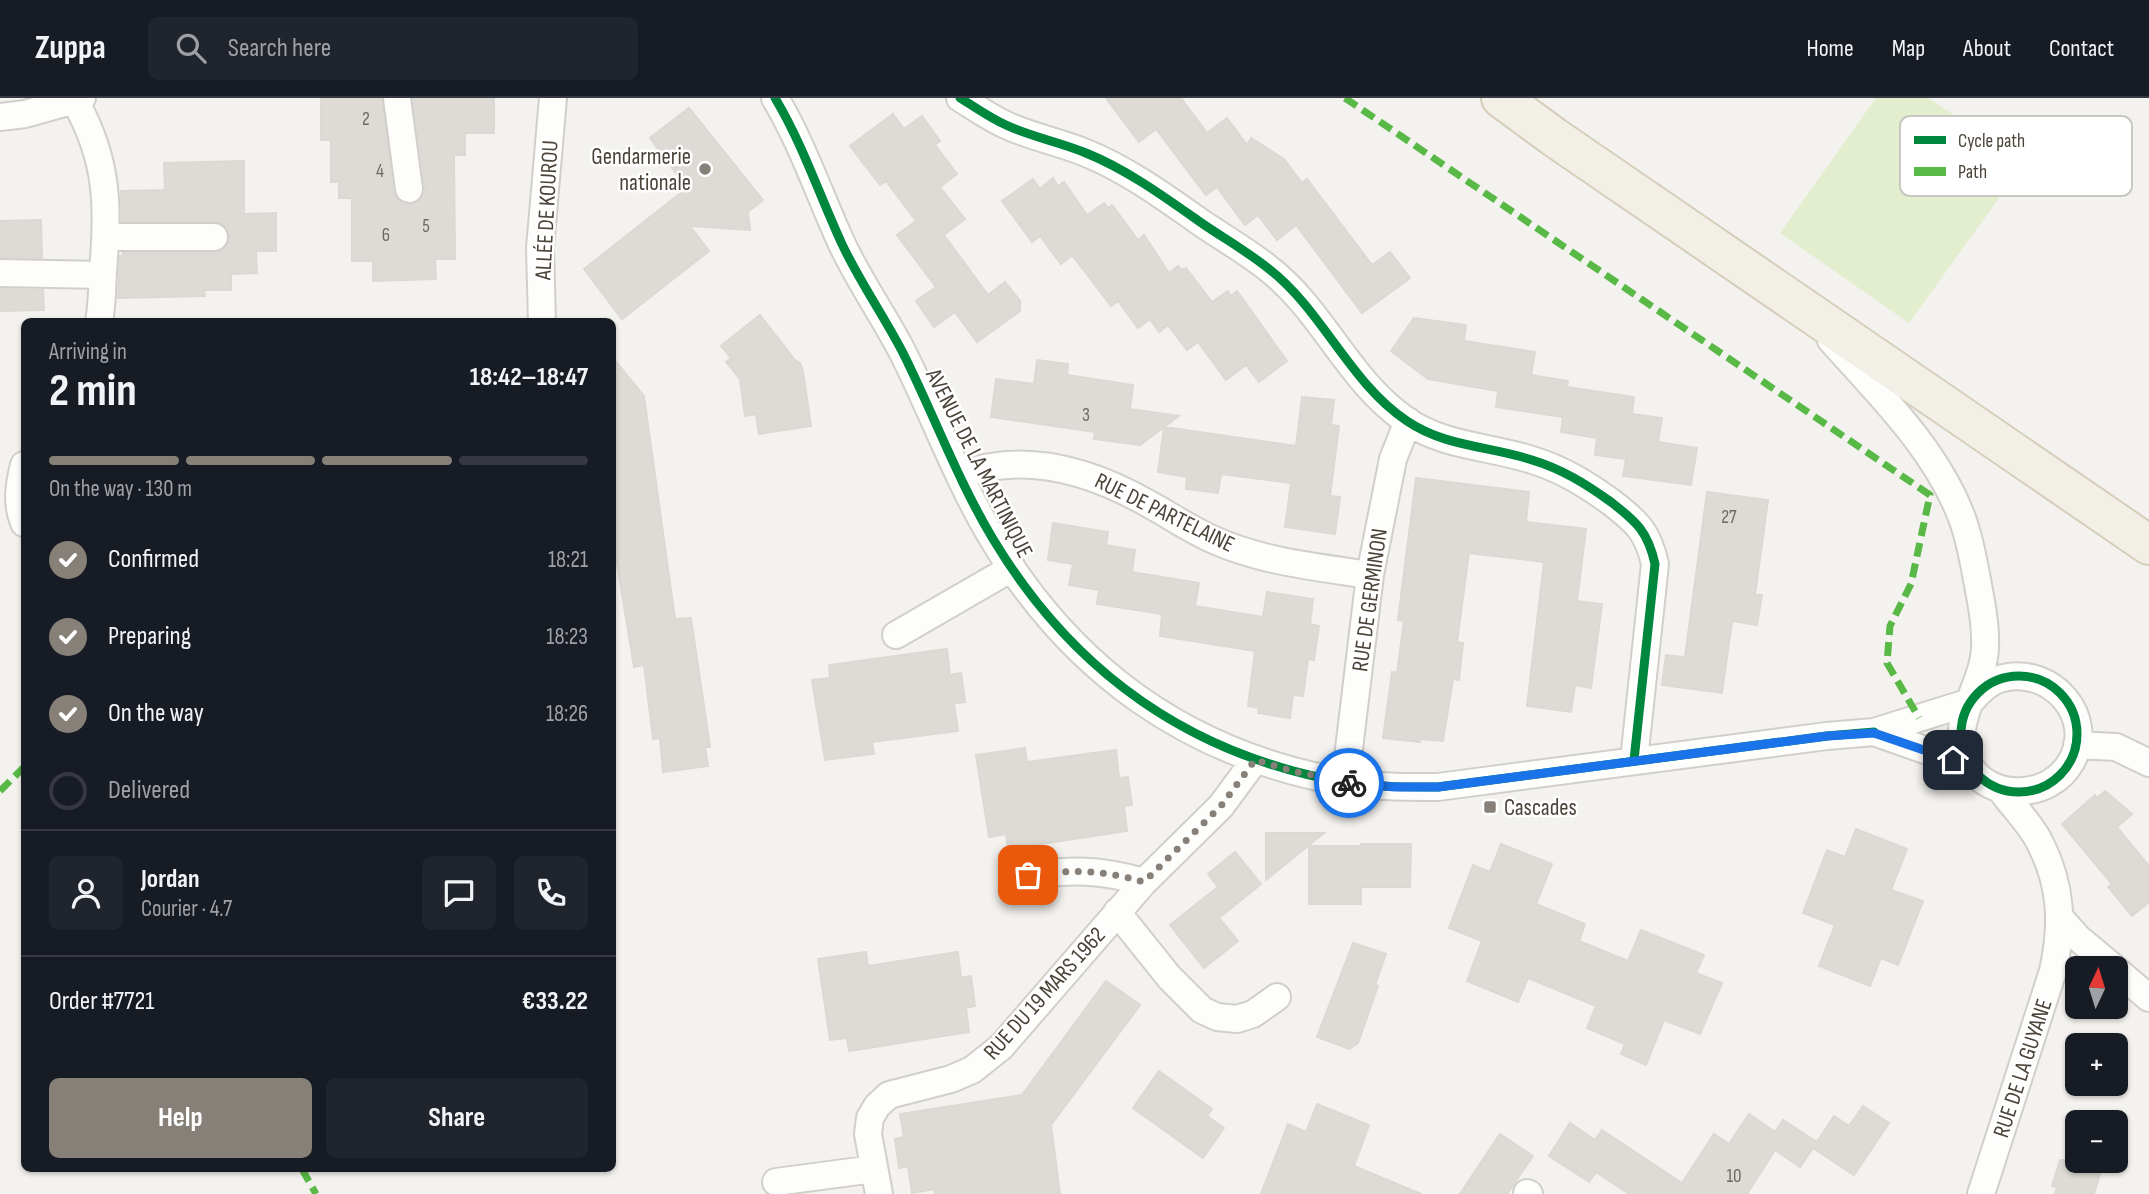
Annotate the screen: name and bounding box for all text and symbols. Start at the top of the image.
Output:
search box [148,17,638,80]
text: Zuppa [35,28,106,68]
icon: search [172,29,210,67]
text: Search here [228,33,331,64]
text: Home [1806,34,1854,63]
text: Map [1892,34,1925,63]
text: About [1963,34,2011,63]
text: Contact [2049,34,2114,63]
house number: 2 [362,108,370,131]
legend [1900,116,2132,196]
text: Cycle path [1958,130,2025,153]
street label: ALLÉE DE KOUROU [529,139,565,282]
place label: Gendarmerie nationale [591,143,691,197]
house number: 4 [376,160,384,183]
marker: Gendarmerie nationale [697,161,713,177]
text: Path [1958,161,1987,184]
house number: 5 [422,215,430,238]
house number: 6 [382,224,390,247]
text: Arriving in [49,338,127,366]
text: 18:42–18:47 [470,362,588,393]
street label: AVENUE DE LA MARTINIQUE [919,363,1039,563]
text: 2 min [49,364,137,419]
house number: 3 [1082,404,1090,427]
street label: RUE DE PARTELAINE [1090,467,1239,559]
text: On the way · 130 m [49,475,192,503]
house number: 27 [1721,506,1737,529]
street label: RUE DE GERMINON [1346,527,1394,673]
icon: check [49,541,87,579]
text: Confirmed [108,544,199,575]
text: 18:21 [548,546,588,574]
icon: check [49,618,87,656]
text: Preparing [108,621,191,652]
text: 18:23 [546,623,588,651]
icon: check [49,695,87,733]
text: On the way [108,698,204,729]
text: 18:26 [546,700,588,728]
pin [1923,730,1983,790]
icon: home [1934,741,1972,779]
courier [1314,748,1384,818]
icon: bike [1330,764,1368,802]
text: Delivered [108,775,190,806]
place label: Cascades [1504,794,1577,822]
marker: Cascades [1482,799,1498,815]
pin [998,845,1058,905]
button: person [49,856,123,930]
button: chat [422,856,496,930]
button: phone [514,856,588,930]
icon: bag [1009,856,1047,894]
text: Jordan [141,864,199,895]
text: Courier · 4.7 [141,895,232,923]
street label: RUE DU 19 MARS 1962 [978,922,1112,1066]
north arrow [2065,956,2128,1018]
map controls [2065,956,2128,1173]
text: Order #7721 [49,986,154,1017]
text: €33.22 [522,986,588,1017]
street label: RUE DE LA GUYANE [1987,995,2059,1141]
button: + [2065,1033,2128,1096]
button: Help [49,1078,312,1158]
button: Share [326,1078,588,1158]
button: − [2065,1110,2128,1173]
house number: 10 [1726,1165,1742,1188]

